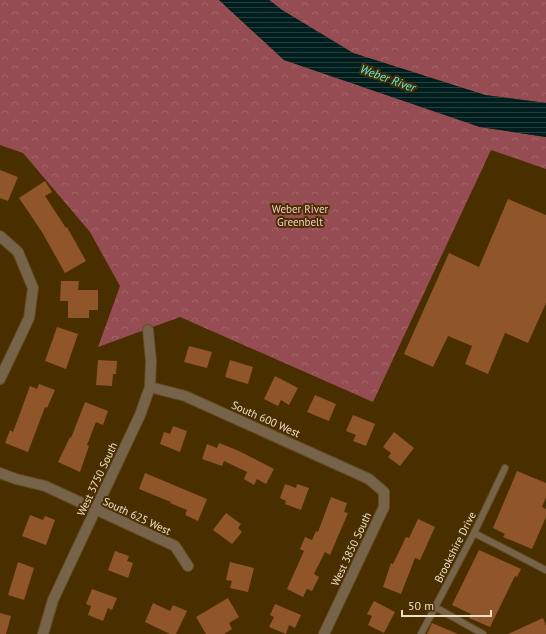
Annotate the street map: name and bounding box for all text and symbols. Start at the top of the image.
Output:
water label: Weber River [358,61,419,95]
park label: Weber River Greenbelt [272,202,328,229]
street label: South 600 West [230,398,303,440]
street label: West 3750 South [74,440,120,518]
street label: South 625 West [101,494,174,538]
street label: Brookshire Drive [431,509,479,585]
street label: West 3850 South [328,510,374,588]
scale bar [402,592,491,618]
text: 50 m [408,598,434,613]

